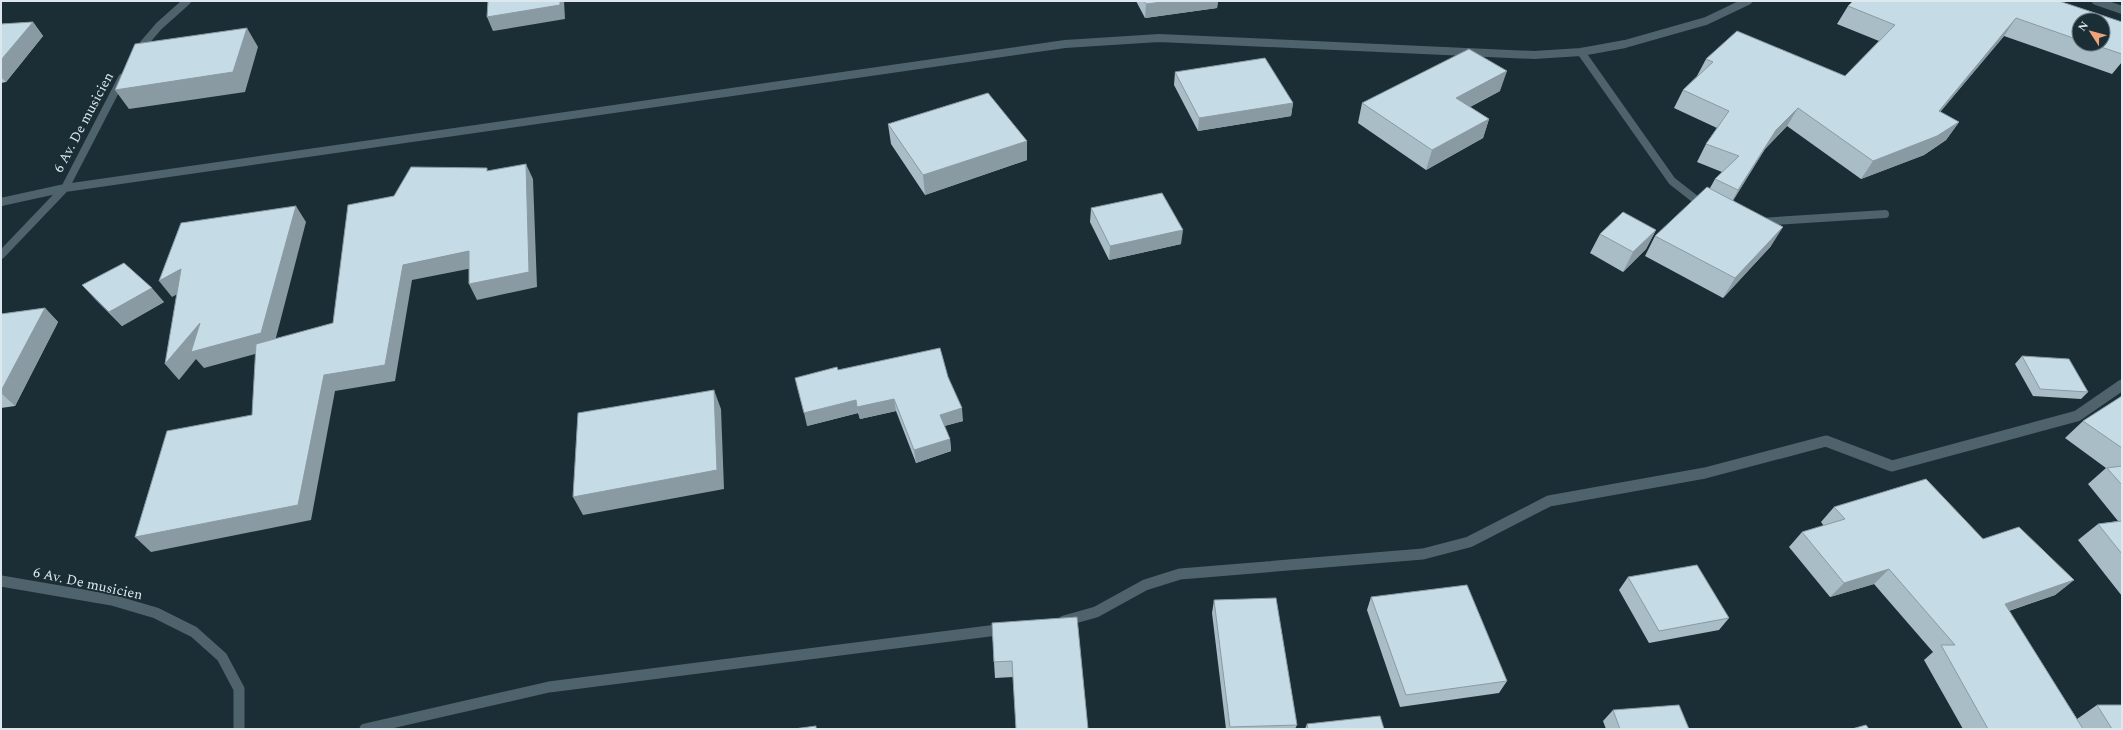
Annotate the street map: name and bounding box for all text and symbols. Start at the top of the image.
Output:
north arrow [2071,12,2111,52]
text: N [2074,18,2093,35]
street label: 6 Av. De musicien [48,68,119,176]
street label: 6 Av. De musicien [31,562,144,605]

